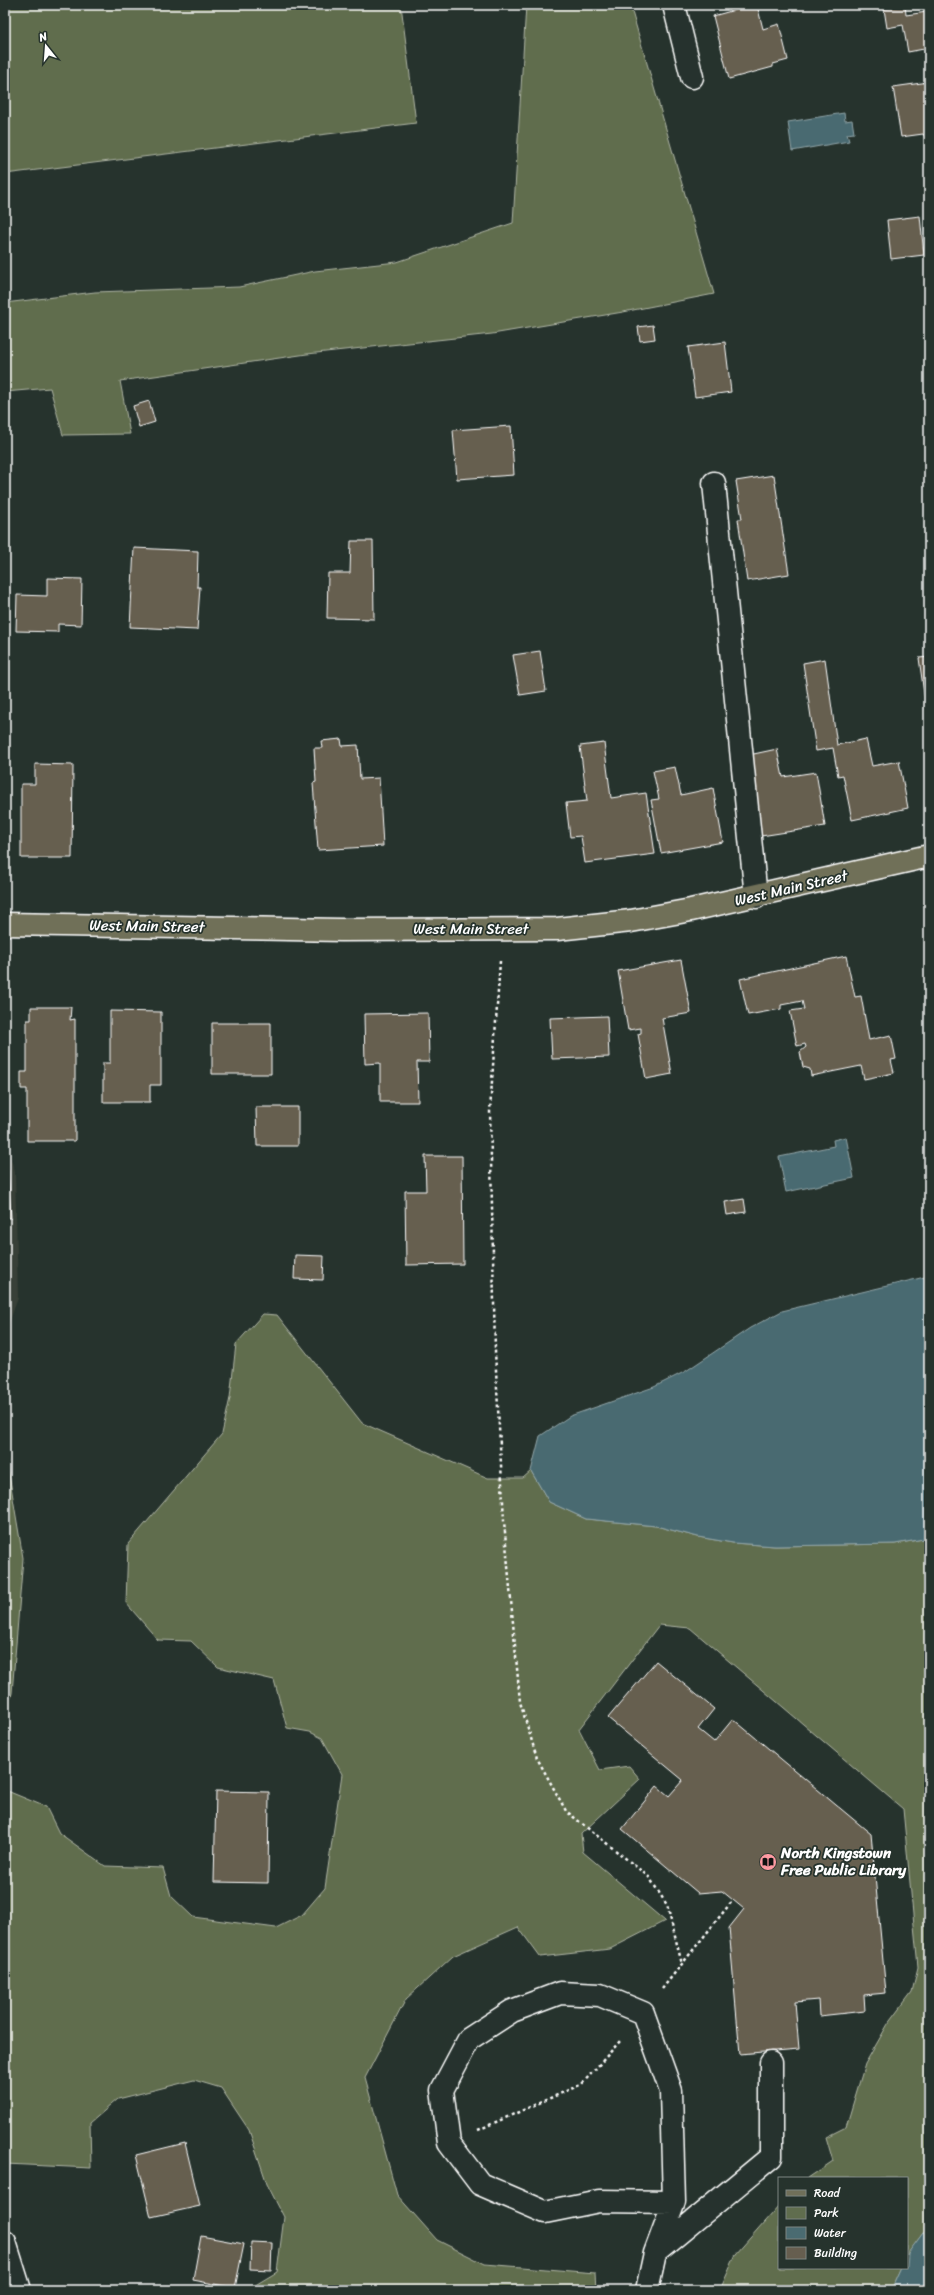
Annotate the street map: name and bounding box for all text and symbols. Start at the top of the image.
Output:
north arrow [26,26,66,66]
text: N [36,27,50,47]
street label: West Main Street [732,862,851,914]
street label: West Main Street [89,912,206,940]
street label: West Main Street [413,916,530,942]
place label: North Kingstown Free Public Library [780,1840,907,1883]
library icon: North Kingstown Free Public Library [758,1852,778,1872]
legend [778,2177,908,2269]
text: Road [814,2182,841,2204]
text: Park [814,2202,839,2224]
text: Water [814,2222,847,2244]
text: Building [814,2242,857,2264]

